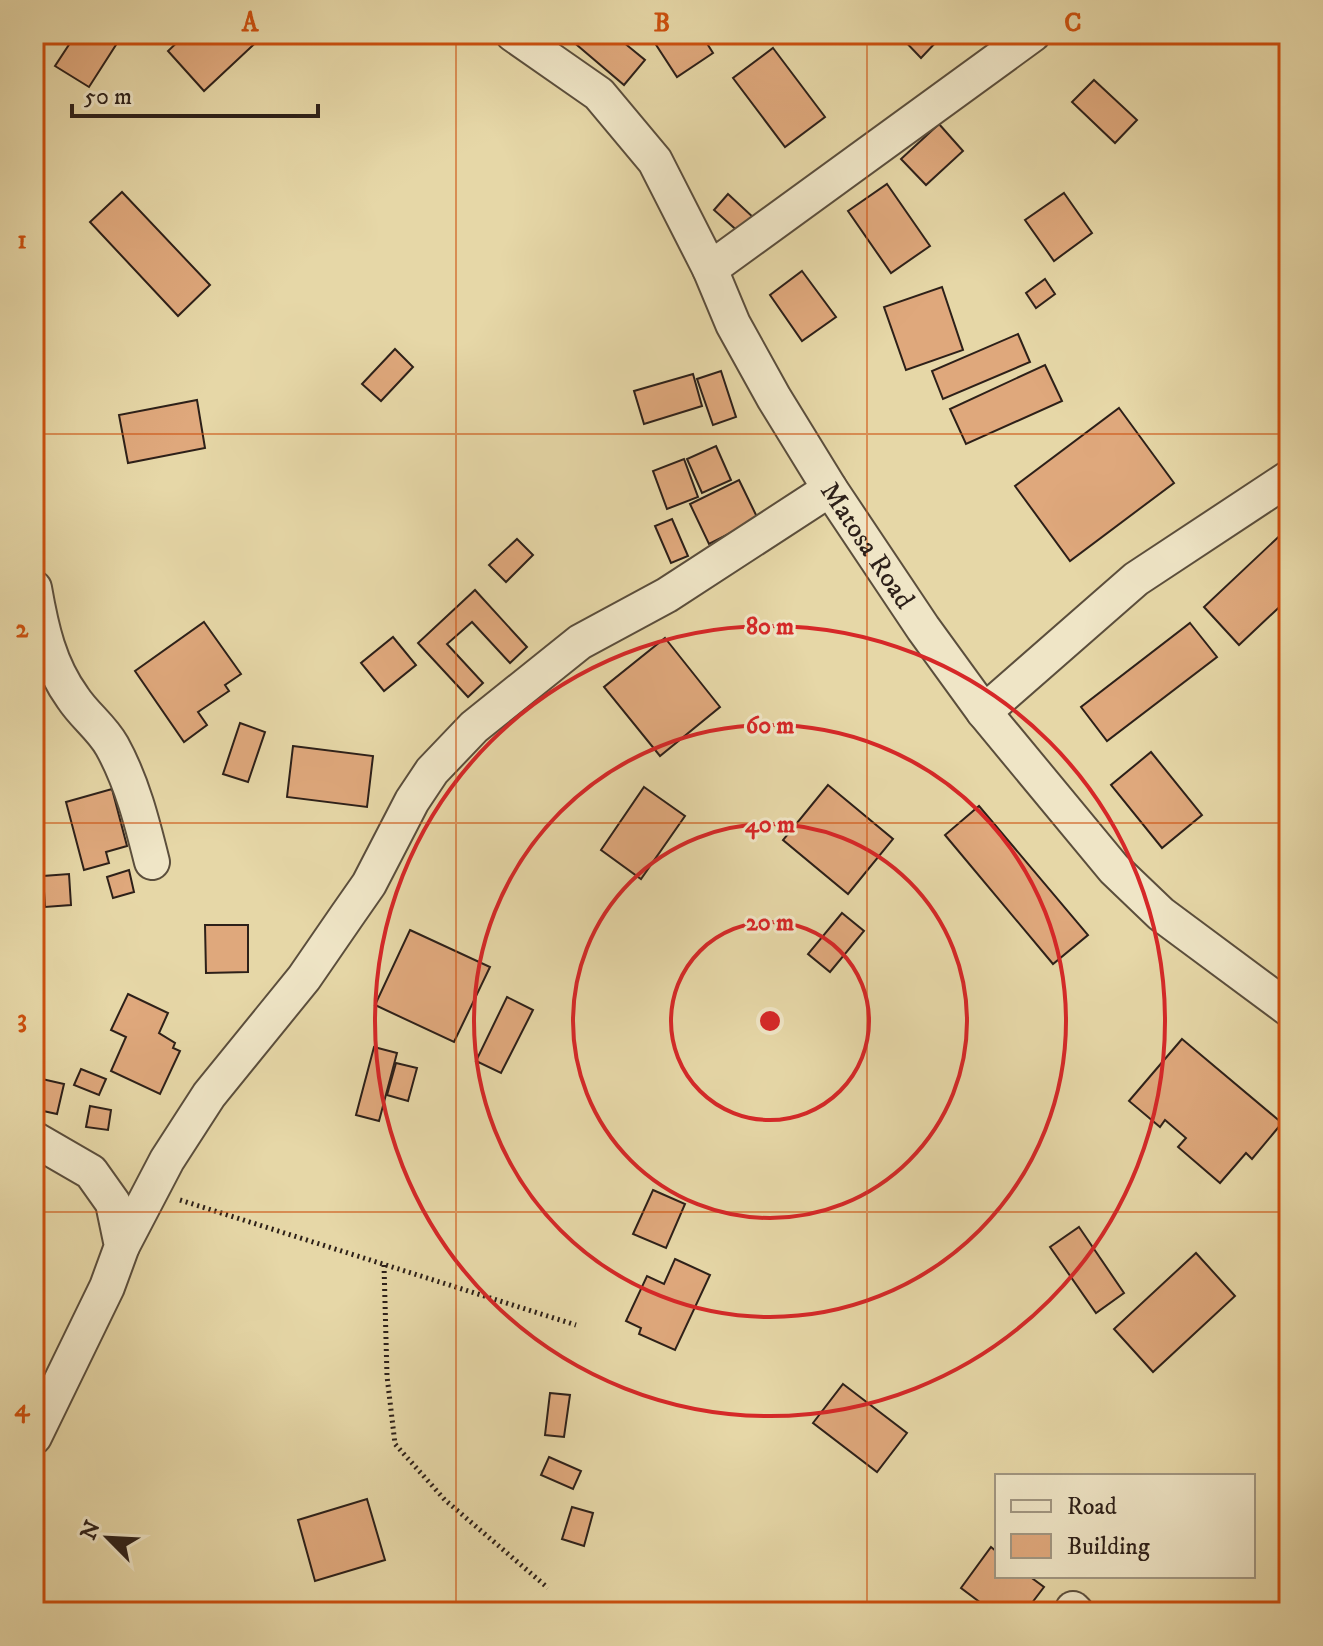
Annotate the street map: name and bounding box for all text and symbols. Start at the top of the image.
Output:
text: A [241,7,260,40]
text: B [654,7,670,40]
text: C [1064,7,1082,40]
scale bar [72,68,318,118]
text: 50 m [84,82,132,112]
text: 1 [17,224,27,257]
street label: Matosa Road [813,475,923,615]
text: 80 m [746,612,794,642]
text: 2 [16,613,30,646]
text: 60 m [746,711,794,741]
text: 40 m [745,810,795,840]
text: 20 m [746,908,794,938]
text: 3 [17,1003,27,1036]
centre of rings [756,1007,784,1035]
text: 4 [15,1392,31,1425]
legend [995,1474,1255,1578]
text: Road [1067,1492,1117,1522]
north arrow [68,1498,148,1578]
text: N [75,1517,107,1544]
text: Building [1067,1532,1150,1562]

